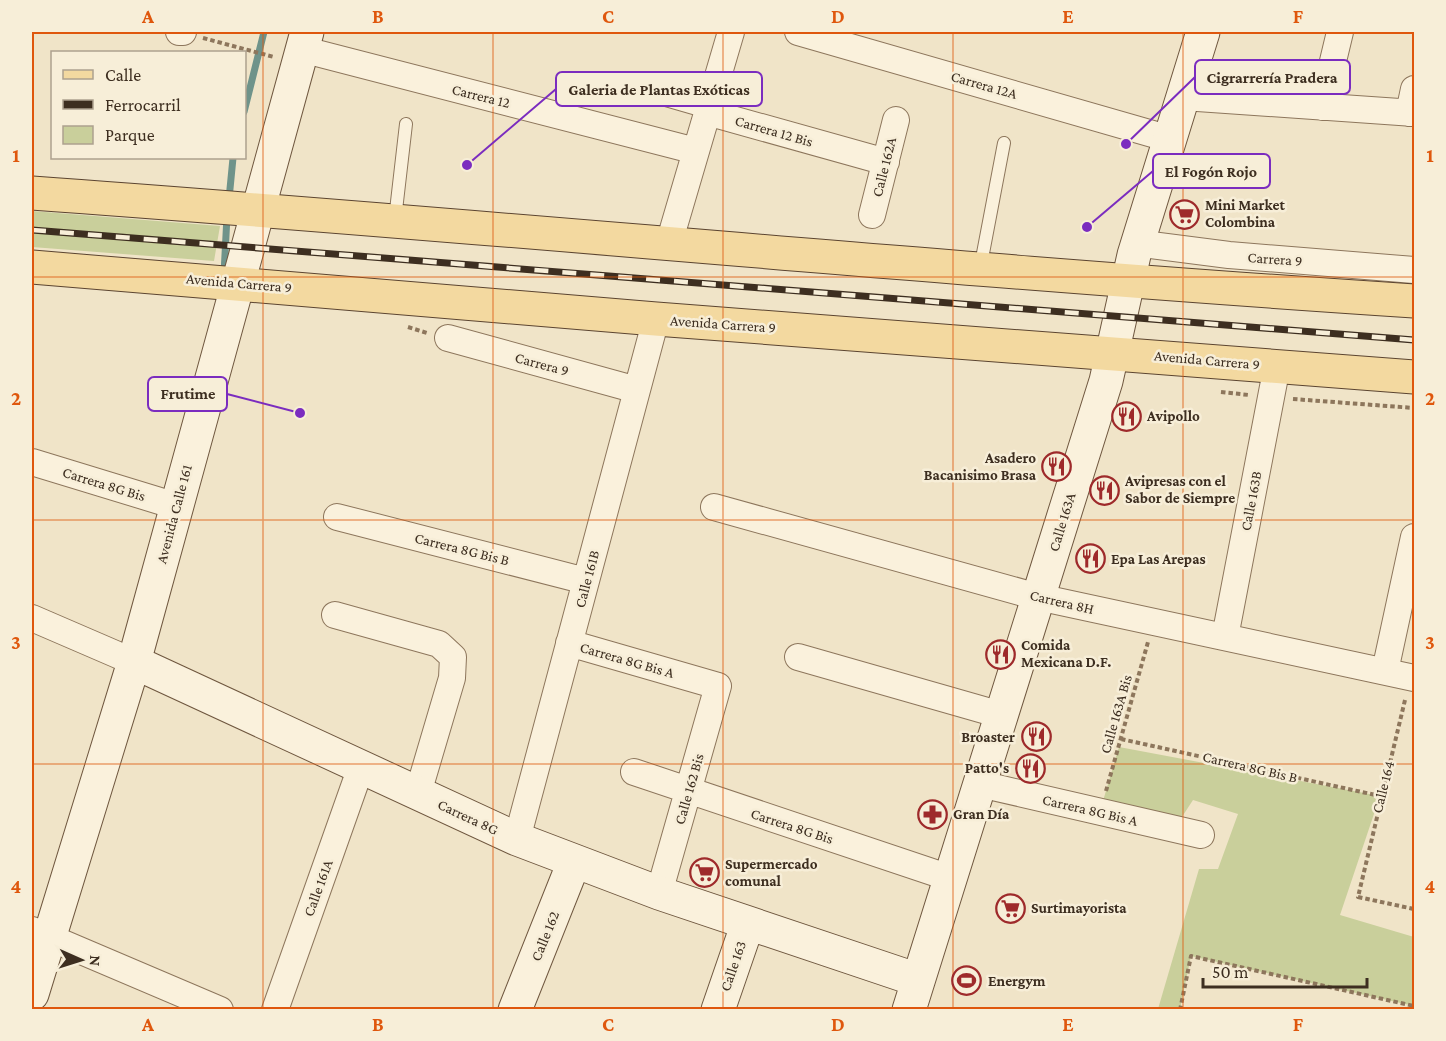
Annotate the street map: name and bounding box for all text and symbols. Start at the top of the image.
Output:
text: A [141,5,155,27]
text: B [372,5,384,27]
text: C [602,5,614,27]
text: D [831,5,845,27]
text: E [1062,5,1074,27]
text: F [1293,5,1304,27]
legend [51,51,246,159]
callout: Cigrarrería Pradera [1195,60,1350,94]
text: Calle [105,65,141,85]
street label: Carrera 12A [949,68,1019,102]
text: Cigrarrería Pradera [1207,69,1338,86]
callout: Galeria de Plantas Exóticas [556,72,762,106]
street label: Carrera 12 [450,81,512,111]
text: Galeria de Plantas Exóticas [568,81,750,98]
text: Ferrocarril [105,95,181,115]
street label: Carrera 12 Bis [733,112,815,150]
text: Parque [105,125,155,145]
street label: Calle 162A [869,135,899,199]
text: 1 [12,144,20,166]
text: 1 [1426,144,1434,166]
callout: El Fogón Rojo [1153,154,1270,188]
text: El Fogón Rojo [1165,163,1257,181]
place label: Mini Market Colombina [1205,197,1285,230]
supermarket icon: Mini Market Colombina [1168,198,1200,230]
street label: Carrera 9 [1247,249,1303,269]
street label: Avenida Carrera 9 [185,270,293,296]
street label: Avenida Carrera 9 [669,312,777,336]
street label: Avenida Carrera 9 [1153,347,1261,373]
street label: Carrera 9 [513,349,571,379]
callout: Frutime [148,377,227,411]
text: Frutime [160,385,216,402]
text: 2 [11,387,21,409]
text: 2 [1425,387,1435,409]
restaurant icon: Avipollo [1110,400,1142,432]
place label: Avipollo [1146,408,1200,424]
place label: Asadero Bacanisimo Brasa [924,450,1037,483]
restaurant icon: Asadero Bacanisimo Brasa [1041,451,1073,483]
street label: Avenida Calle 161 [153,463,195,565]
street label: Carrera 8G Bis [61,464,147,504]
street label: Calle 163B [1237,470,1265,532]
place label: Avipresas con el Sabor de Siempre [1124,473,1235,506]
restaurant icon: Avipresas con el Sabor de Siempre [1088,474,1120,506]
street label: Calle 163A [1045,490,1079,553]
street label: Carrera 8G Bis B [413,530,511,568]
restaurant icon: Epa Las Arepas [1074,543,1106,575]
street label: Calle 161B [572,549,602,609]
place label: Epa Las Arepas [1111,551,1206,567]
street label: Carrera 8H [1028,587,1096,617]
text: 3 [11,631,21,653]
text: 3 [1425,631,1435,653]
place label: Comida Mexicana D.F. [1021,637,1112,670]
restaurant icon: Comida Mexicana D.F. [984,638,1016,670]
street label: Carrera 8G Bis A [578,639,676,681]
street label: Calle 163A Bis [1097,673,1135,755]
restaurant icon: Broaster [1020,721,1052,753]
place label: Broaster [961,729,1015,745]
street label: Carrera 8G Bis B [1201,748,1299,786]
street label: Calle 162 Bis [671,751,707,826]
restaurant icon: Patto's [1014,752,1046,784]
street label: Calle 164 [1369,759,1397,815]
place label: Patto's [965,760,1009,776]
street label: Carrera 8G Bis A [1041,791,1140,829]
street label: Carrera 8G [435,796,501,838]
pharmacy icon: Gran Día [916,798,948,830]
street label: Carrera 8G Bis [749,805,835,847]
place label: Gran Día [953,806,1010,822]
place label: Supermercado comunal [725,856,818,889]
street label: Calle 161A [300,857,336,919]
supermarket icon: Supermercado comunal [688,857,720,889]
text: 4 [11,875,22,897]
text: 4 [1425,875,1436,897]
supermarket icon: Surtimayorista [994,892,1026,924]
place label: Surtimayorista [1031,900,1127,916]
street label: Calle 162 [528,909,562,963]
north arrow [51,930,111,990]
street label: Calle 163 [717,939,749,993]
scale bar [1203,951,1366,989]
text: N [87,955,104,967]
text: 50 m [1212,962,1249,982]
sports icon: Energym [951,965,983,997]
place label: Energym [988,973,1046,989]
text: A [141,1013,155,1035]
text: B [372,1013,384,1035]
text: C [602,1013,614,1035]
text: D [831,1013,845,1035]
text: E [1062,1013,1074,1035]
text: F [1293,1013,1304,1035]

